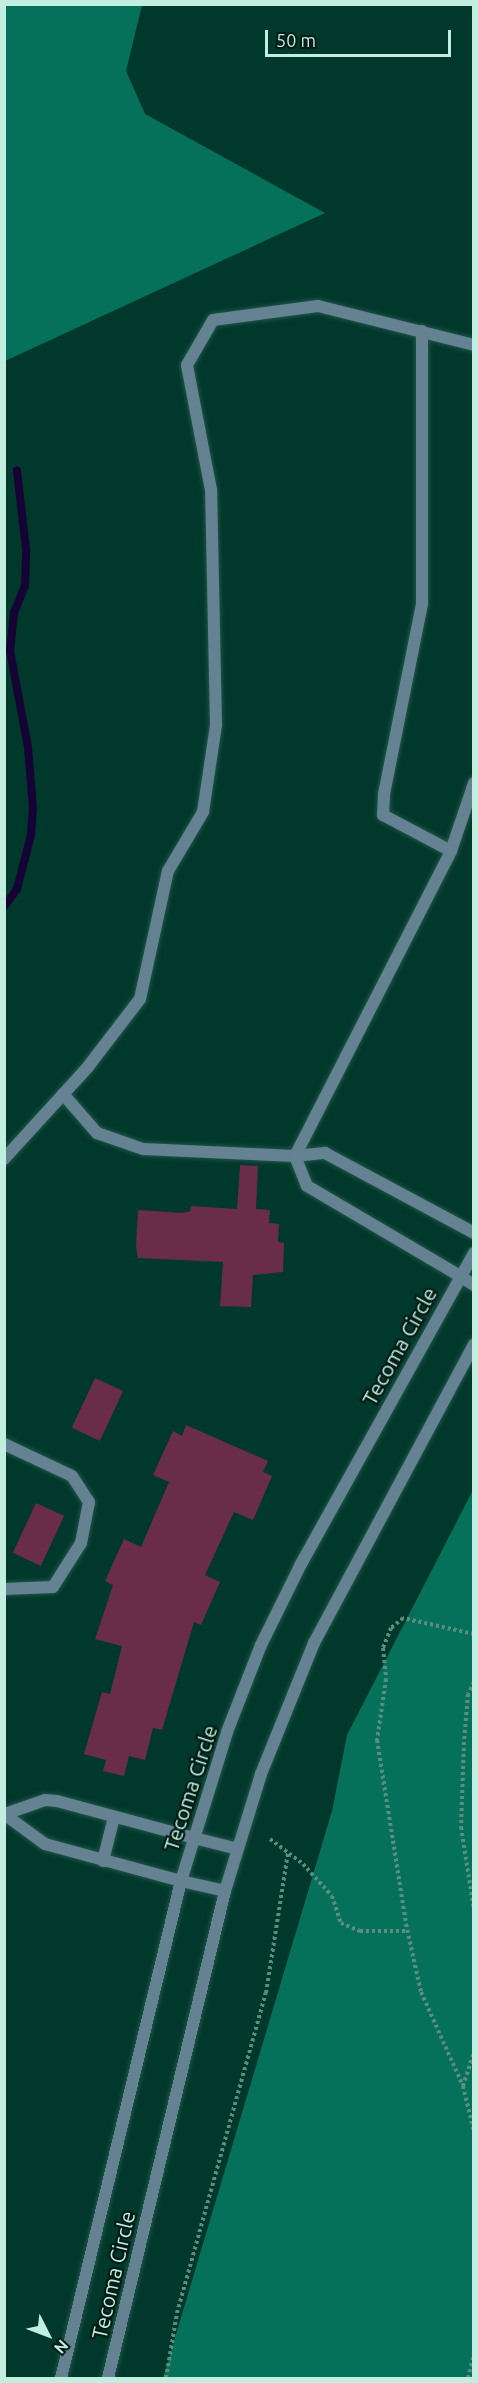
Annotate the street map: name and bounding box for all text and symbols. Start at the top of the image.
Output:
scale bar [268,18,454,56]
text: 50 m [276,30,316,50]
street label: Tecoma Circle [356,1283,442,1409]
street label: Tecoma Circle [158,1722,222,1854]
street label: Tecoma Circle [86,2208,140,2342]
north arrow [18,2305,78,2365]
text: N [51,2337,72,2358]

